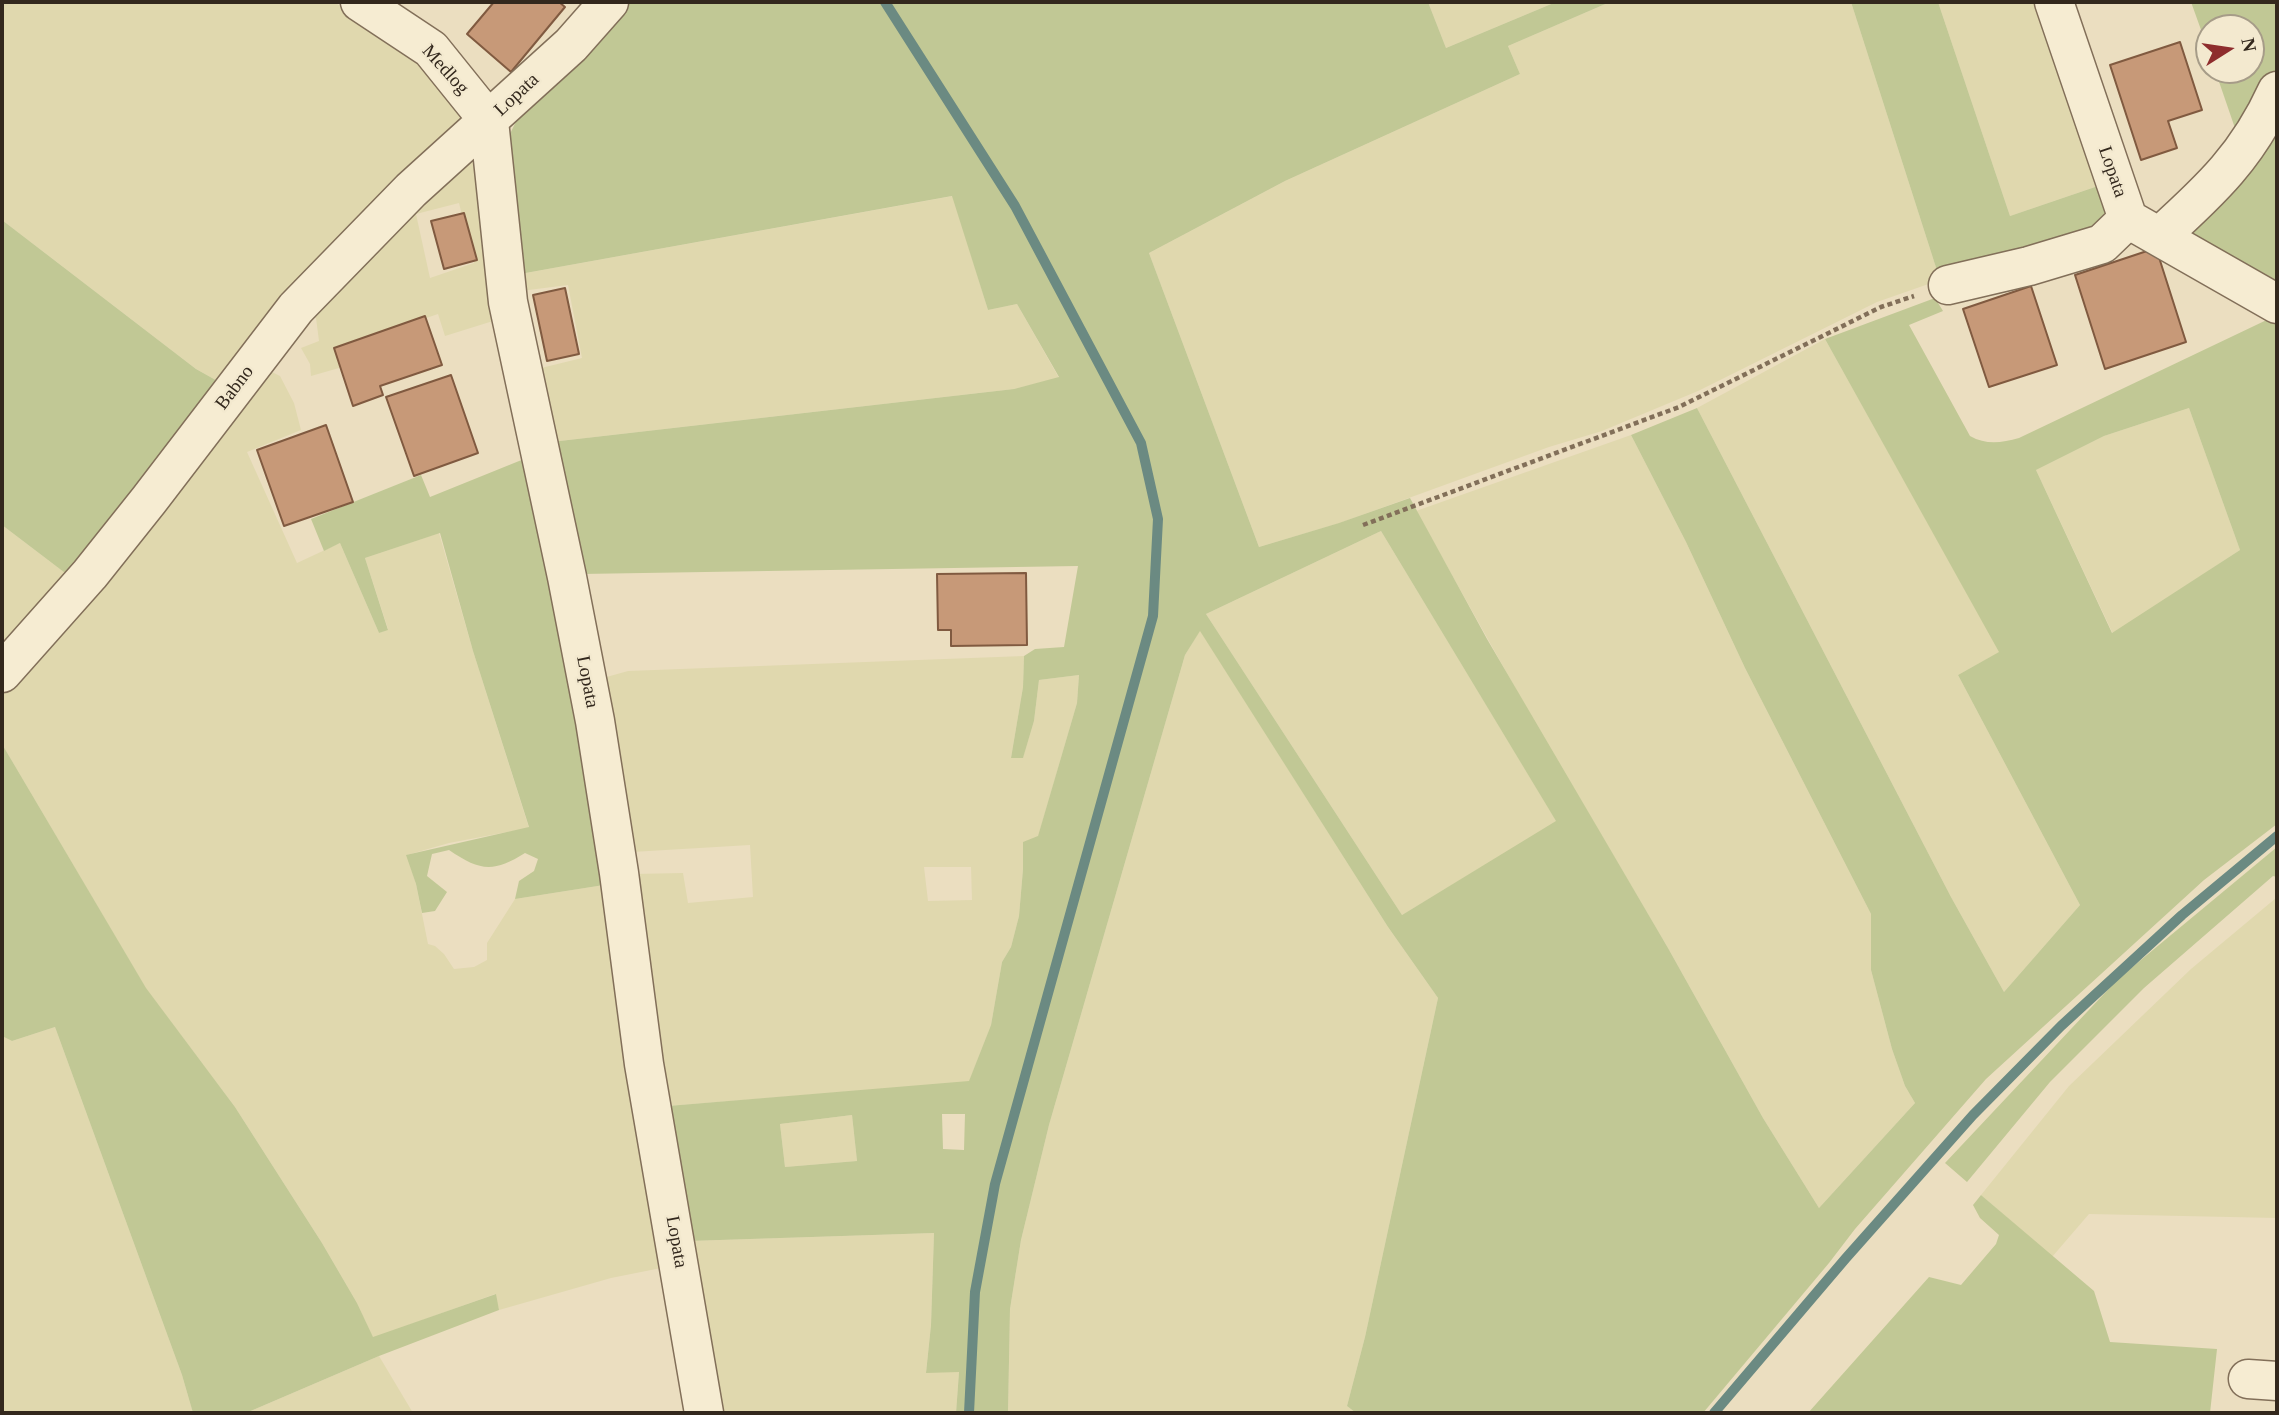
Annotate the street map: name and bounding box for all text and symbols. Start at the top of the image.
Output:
north arrow [2195,14,2265,84]
text: N [2237,36,2261,54]
street label: Medlog [417,40,473,100]
street label: Lopata [490,69,544,121]
street label: Lopata [2093,143,2131,201]
street label: Babno [211,361,259,415]
street label: Lopata [571,654,603,710]
street label: Lopata [660,1214,692,1270]

